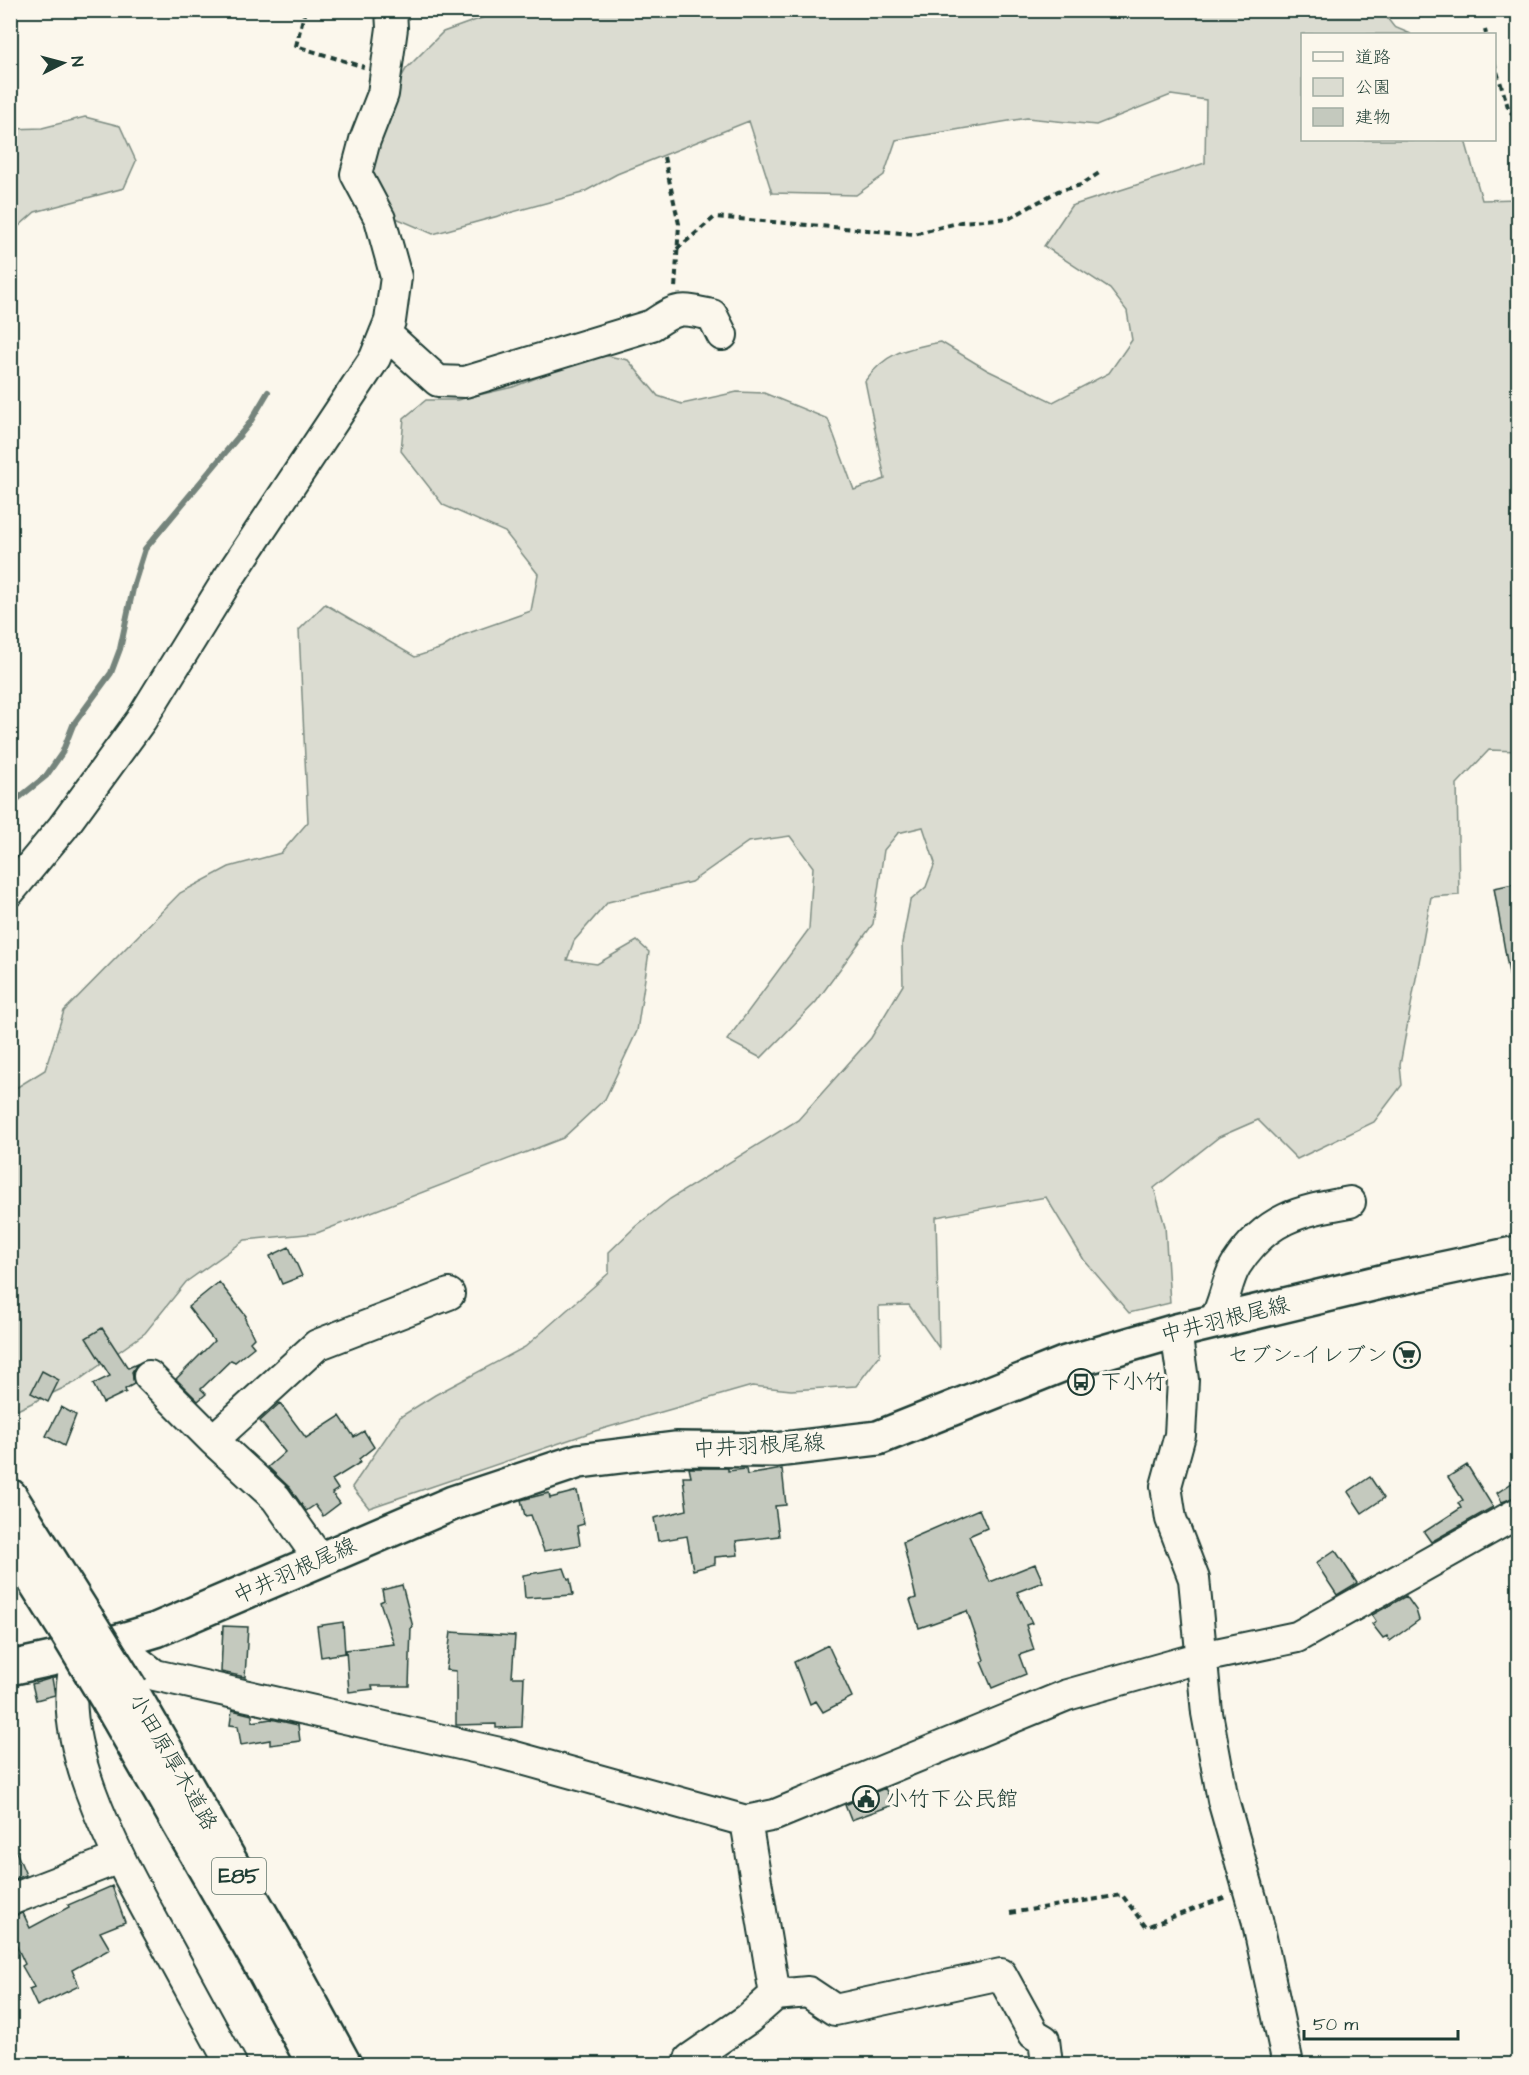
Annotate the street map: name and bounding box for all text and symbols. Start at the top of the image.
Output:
north arrow [33,33,93,93]
legend [1301,33,1496,141]
text: 道路 [1355,45,1391,70]
text: N [65,55,88,68]
text: 公園 [1355,75,1391,100]
text: 建物 [1355,105,1391,130]
street label: 中井羽根尾線 [1157,1289,1293,1351]
place label: セブン-イレブン [1227,1340,1388,1371]
supermarket icon: セブン-イレブン [1392,1340,1422,1370]
bus stop icon: 下小竹 [1066,1367,1096,1397]
place label: 下小竹 [1100,1367,1166,1398]
street label: 中井羽根尾線 [692,1427,826,1465]
street label: 中井羽根尾線 [228,1530,362,1612]
street label: 小田原厚木道路 [121,1688,225,1836]
public building icon: 小竹下公民館 [851,1784,881,1814]
place label: 小竹下公民館 [886,1784,1018,1815]
road number: E85 [212,1858,266,1894]
scale bar [1304,2003,1458,2041]
text: 50 m [1313,2012,1358,2037]

